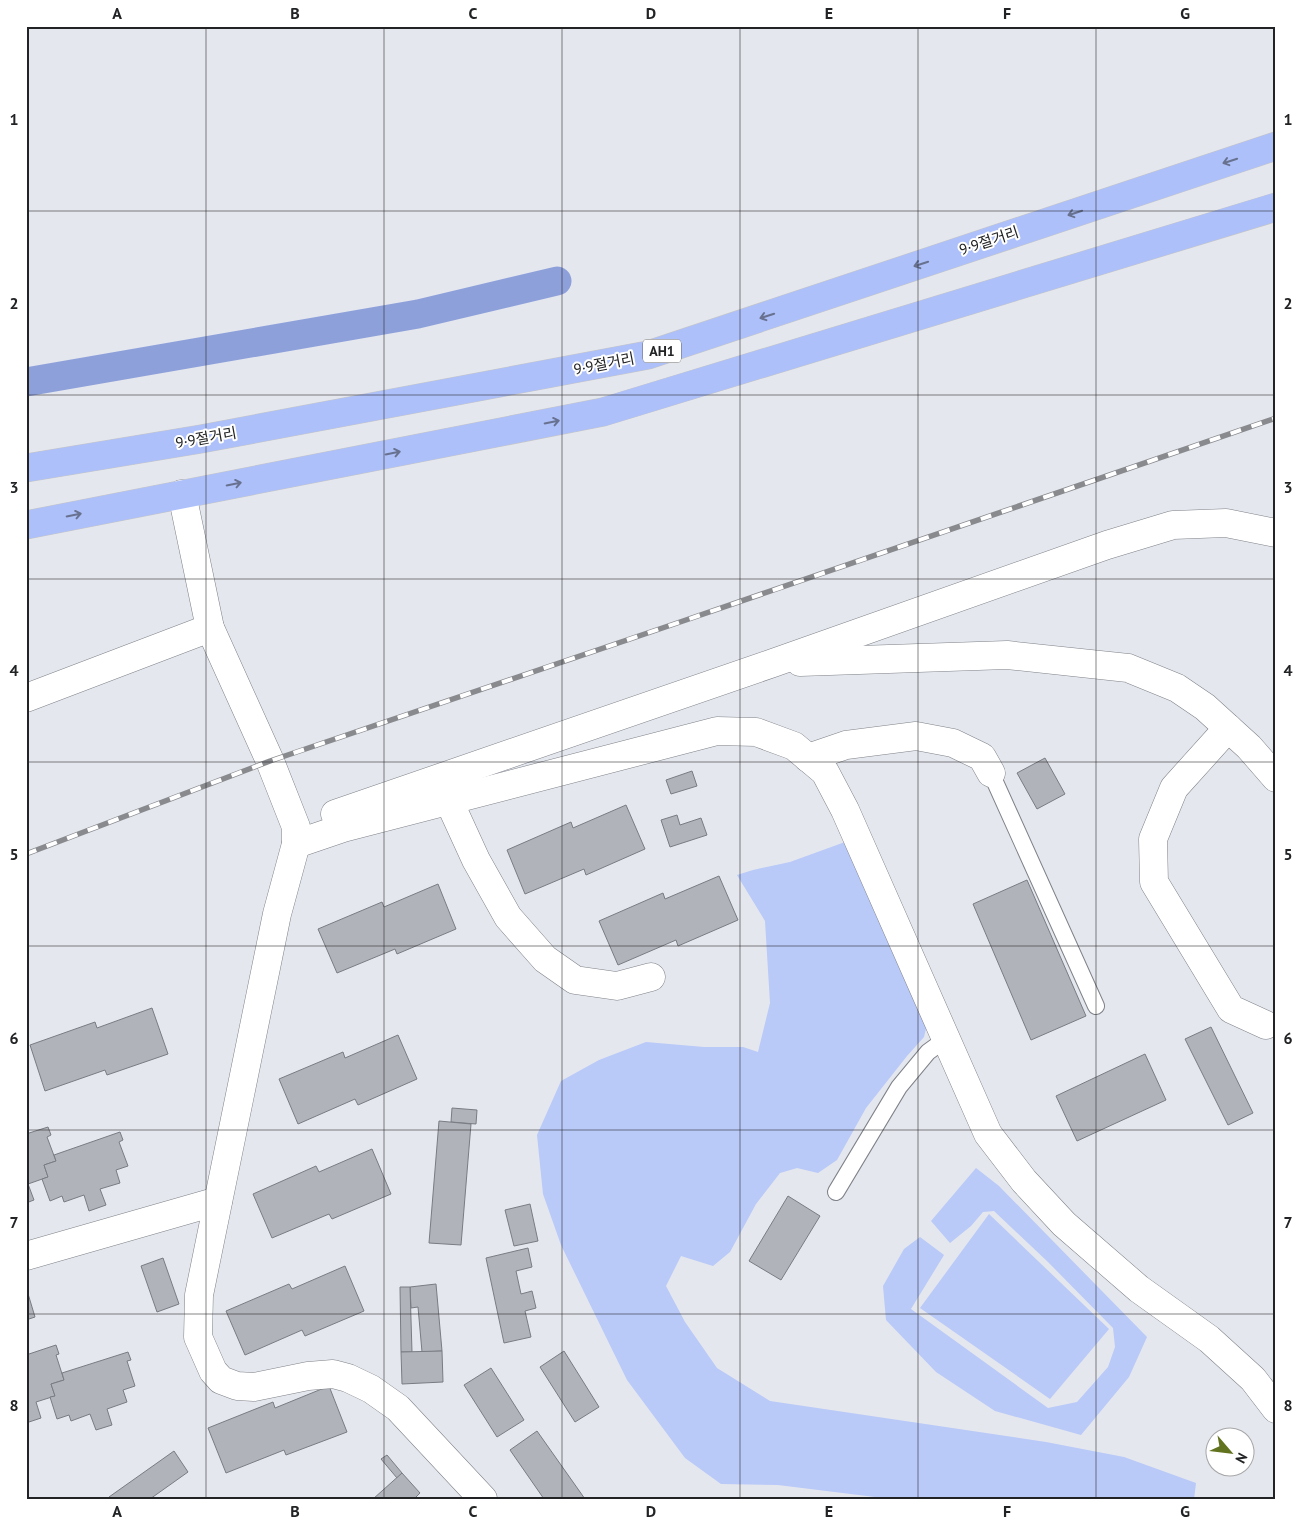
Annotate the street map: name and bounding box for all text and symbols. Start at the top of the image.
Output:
text: A [112,3,122,23]
text: B [290,3,300,23]
text: C [469,3,478,23]
text: D [646,3,656,23]
text: E [825,3,833,23]
text: F [1003,3,1011,23]
text: G [1180,3,1190,23]
text: 1 [9,109,19,129]
text: 1 [1283,109,1293,129]
one-way arrow [1222,157,1238,166]
one-way arrow [1068,208,1084,218]
street label: 9·9절거리 [957,222,1021,259]
one-way arrow [914,260,930,269]
text: 2 [9,293,19,313]
text: 2 [1283,293,1293,313]
one-way arrow [759,311,775,321]
road number: AH1 [643,340,681,362]
street label: 9·9절거리 [572,348,636,379]
one-way arrow [544,416,560,426]
street label: 9·9절거리 [174,423,238,452]
one-way arrow [385,447,401,457]
text: 3 [9,477,19,497]
text: 3 [1283,477,1293,497]
one-way arrow [225,479,241,488]
one-way arrow [66,510,82,520]
text: 4 [9,660,19,680]
text: 4 [1283,660,1293,680]
text: 5 [9,844,19,864]
text: 5 [1283,844,1293,864]
text: 6 [9,1028,19,1048]
text: 6 [1283,1028,1293,1048]
text: 7 [9,1212,19,1232]
text: 7 [1283,1212,1293,1232]
text: 8 [9,1395,19,1415]
text: 8 [1283,1395,1293,1415]
north arrow [1204,1428,1254,1478]
text: N [1231,1450,1252,1466]
text: A [112,1501,122,1521]
text: B [290,1501,300,1521]
text: C [469,1501,478,1521]
text: D [646,1501,656,1521]
text: E [825,1501,833,1521]
text: F [1003,1501,1011,1521]
text: G [1180,1501,1190,1521]

